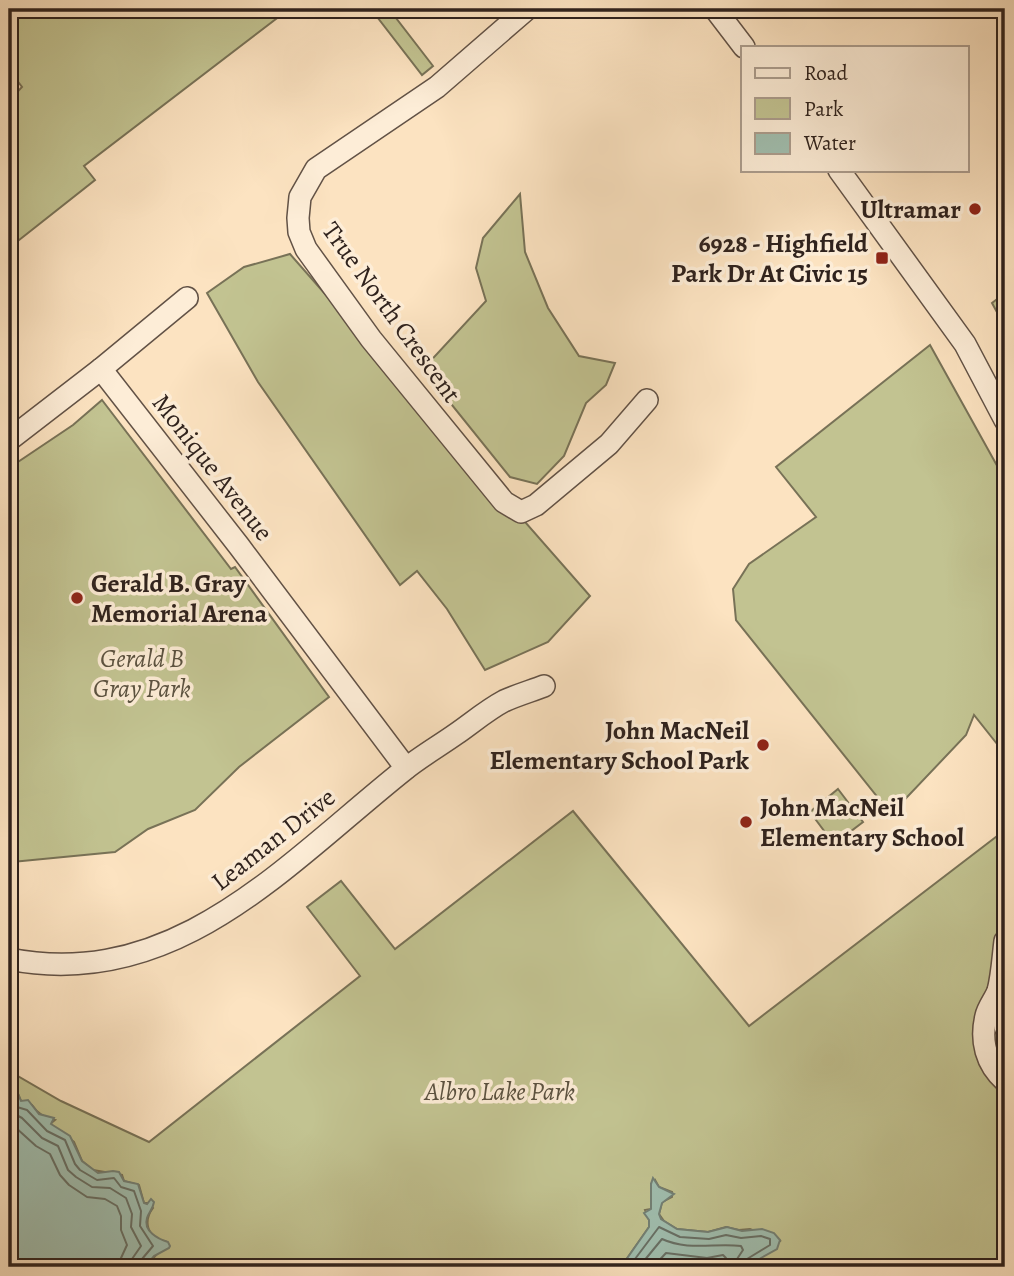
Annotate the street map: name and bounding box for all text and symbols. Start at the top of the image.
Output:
legend [741,46,968,172]
text: Road [804,59,848,87]
text: Park [804,95,844,123]
text: Water [803,129,856,157]
place label: Ultramar [860,192,961,227]
marker: Ultramar [967,201,983,217]
street label: True North Crescent [314,215,469,410]
place label: 6928 - Highfield Park Dr At Civic 15 [671,226,869,291]
marker: 6928 - Highfield Park Dr At Civic 15 [874,250,890,266]
street label: Monique Avenue [144,386,281,548]
place label: Gerald B. Gray Memorial Arena [91,566,268,631]
marker: Gerald B. Gray Memorial Arena [69,590,85,606]
park label: Gerald B Gray Park [93,641,191,706]
place label: John MacNeil Elementary School Park [489,713,750,778]
marker: John MacNeil Elementary School Park [755,737,771,753]
street label: Leaman Drive [204,780,343,899]
place label: John MacNeil Elementary School [760,790,964,855]
marker: John MacNeil Elementary School [738,814,754,830]
park label: Albro Lake Park [423,1074,575,1109]

